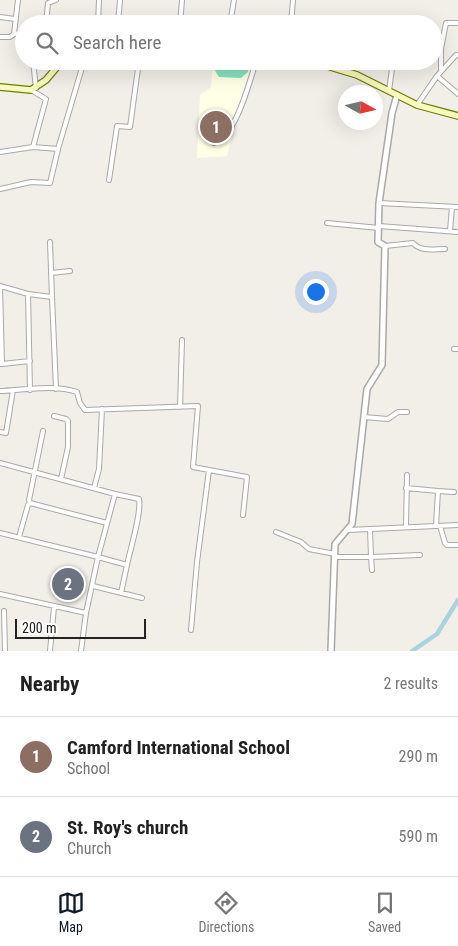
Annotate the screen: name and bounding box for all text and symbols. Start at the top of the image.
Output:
search box [15,15,443,70]
icon: search [33,29,61,57]
text: Search here [73,31,161,54]
north arrow [338,85,383,130]
pin: 1 [200,108,232,146]
your location [303,279,329,305]
pin: 2 [52,565,84,603]
scale bar [15,616,146,639]
text: 200 m [22,620,57,636]
text: Nearby [20,672,79,696]
text: 2 results [383,674,438,693]
text: Camford International School [67,736,290,759]
text: 1 [32,747,40,766]
text: 290 m [399,747,438,766]
text: School [67,759,110,778]
text: St. Roy's church [67,816,188,839]
text: 2 [32,827,40,846]
text: 590 m [399,827,438,846]
text: Church [67,839,111,858]
tab: Map [57,889,85,935]
tab: Directions [198,889,254,935]
tab: Saved [368,889,401,935]

